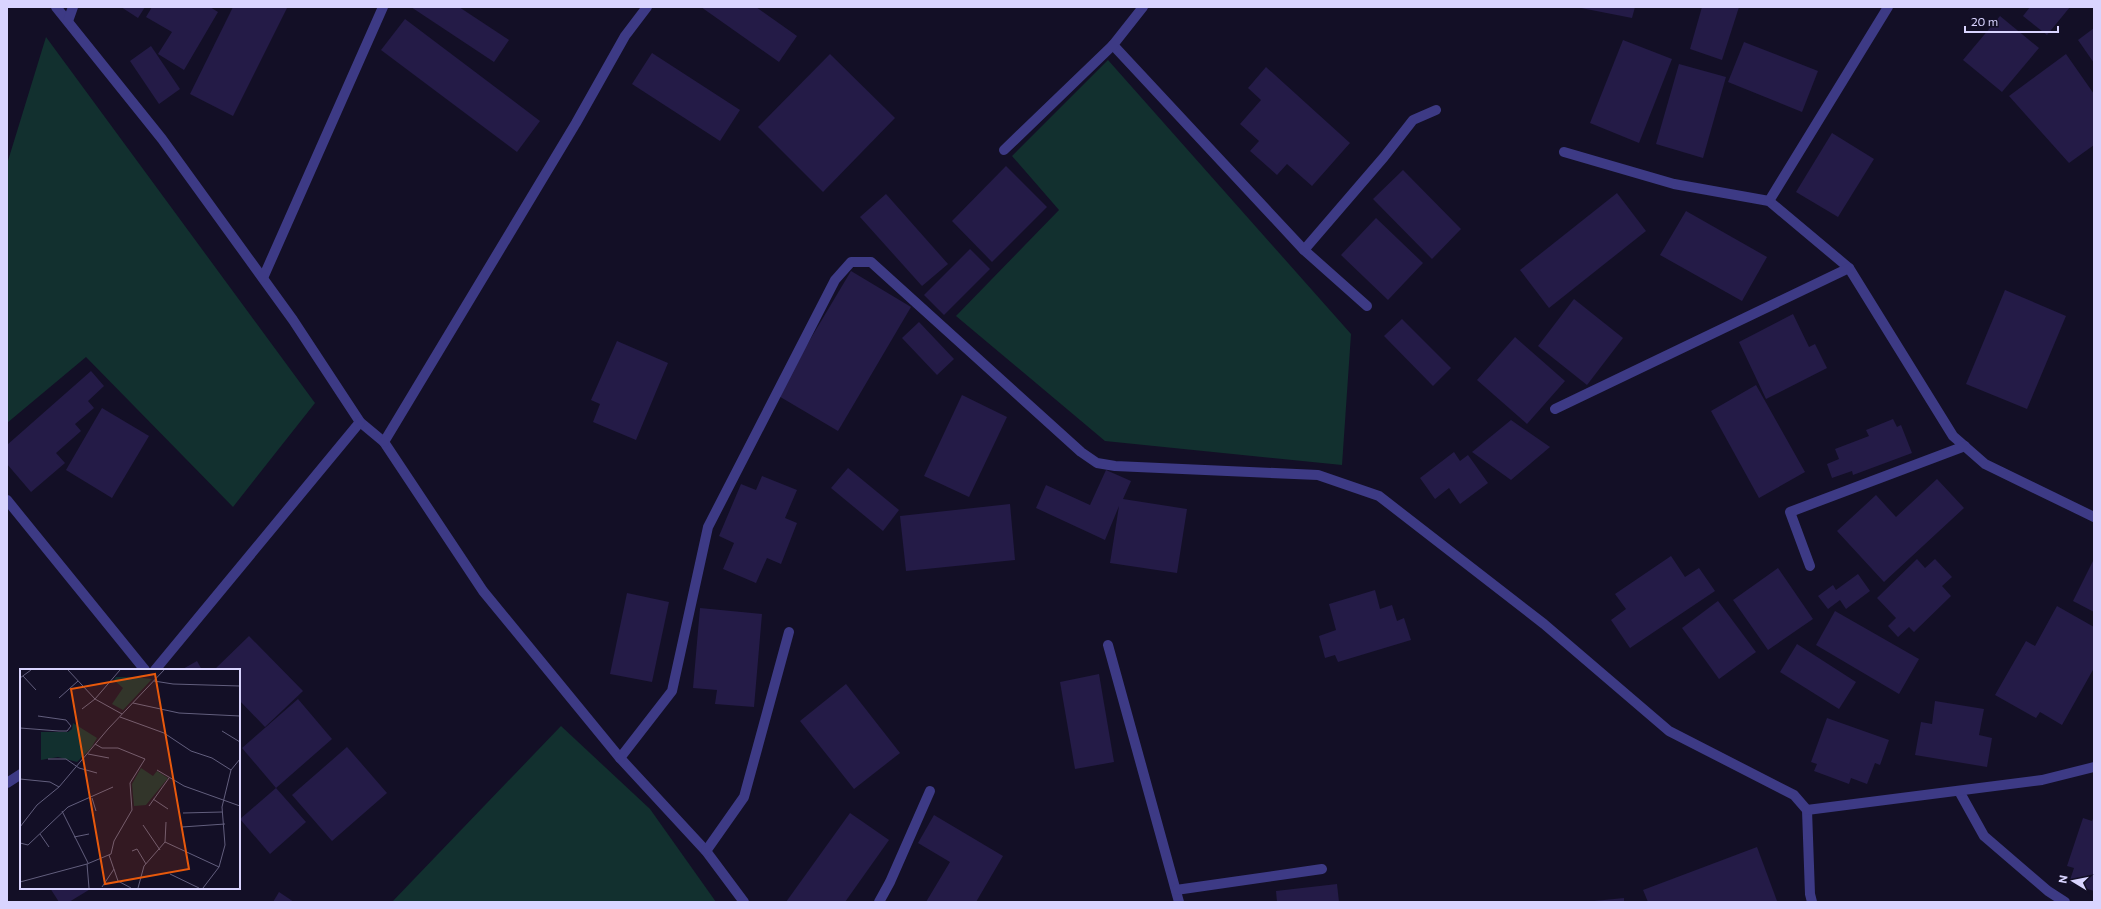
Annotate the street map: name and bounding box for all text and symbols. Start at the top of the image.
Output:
scale bar [1965,8,2058,34]
text: 20 m [1971,14,1998,28]
inset map [20,669,240,889]
north arrow [2053,861,2093,901]
text: N [2056,874,2070,884]

